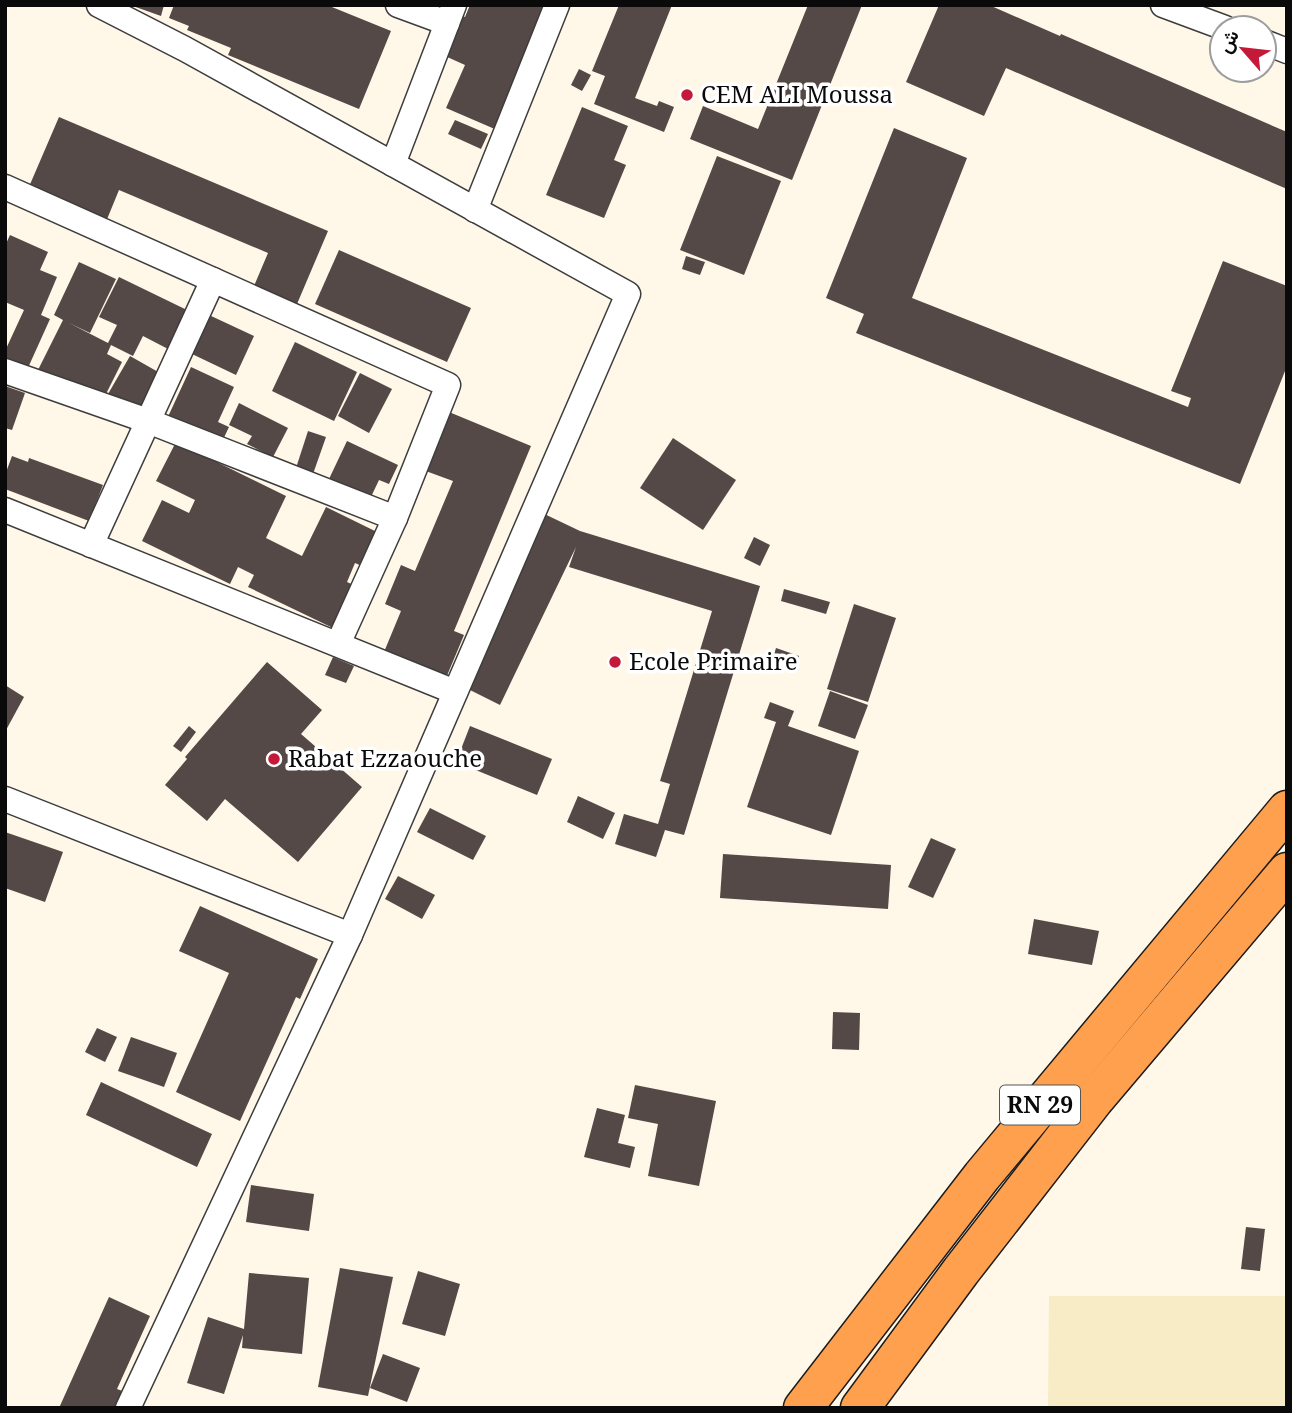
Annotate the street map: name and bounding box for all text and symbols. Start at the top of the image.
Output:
north arrow [1208,14,1278,84]
text: ش [1211,25,1245,57]
place label: CEM ALI Moussa [701,77,893,110]
marker: CEM ALI Moussa [679,87,695,103]
place label: Ecole Primaire [629,644,798,677]
marker: Ecole Primaire [607,654,623,670]
place label: Rabat Ezzaouche [288,741,482,774]
marker: Rabat Ezzaouche [266,751,282,767]
road number: RN 29 [1000,1086,1080,1124]

